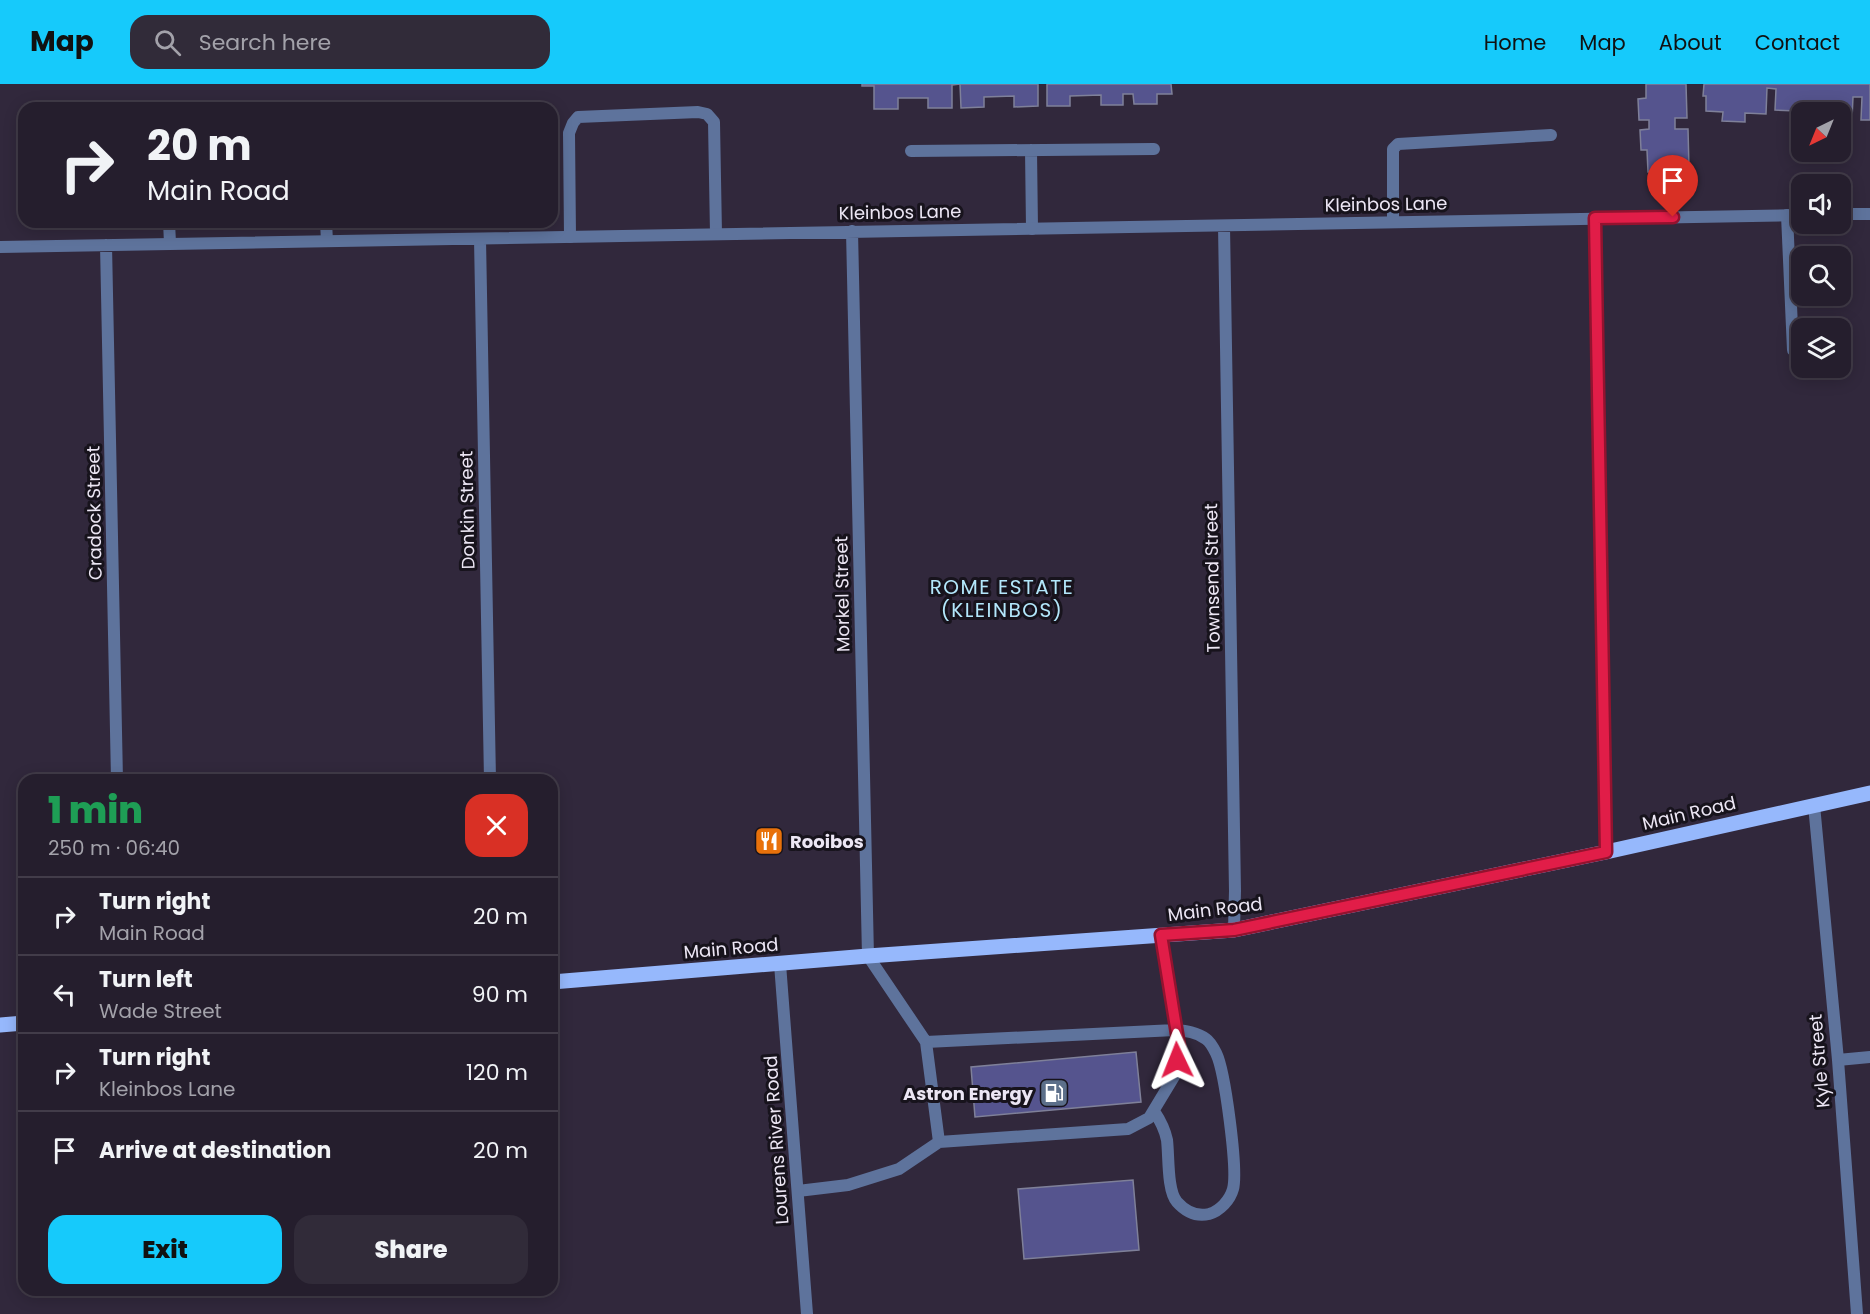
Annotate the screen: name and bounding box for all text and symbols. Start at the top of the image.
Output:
search box [130,15,550,69]
text: Map [30,22,94,61]
icon: search [151,26,184,59]
text: Search here [199,27,331,58]
text: Home [1484,28,1546,57]
text: Map [1579,28,1626,57]
text: About [1659,28,1722,57]
text: Contact [1755,28,1840,57]
north arrow [1791,102,1851,162]
map controls [1791,102,1851,378]
text: 20 m [147,116,252,175]
icon: right [48,126,126,204]
pin [1647,155,1698,217]
icon: arrive [1656,164,1689,197]
text: Main Road [147,172,290,209]
button: sound [1791,174,1851,234]
street label: Kleinbos Lane [1324,190,1448,218]
street label: Kleinbos Lane [838,198,962,226]
button: search [1791,246,1851,306]
button: layers [1791,318,1851,378]
street label: Cradock Street [80,446,108,580]
street label: Donkin Street [453,451,481,569]
street label: Townsend Street [1198,503,1226,653]
street label: Morkel Street [828,536,856,652]
district label: ROME ESTATE (KLEINBOS) [930,573,1074,624]
text: 1 min [48,785,143,836]
street label: Main Road [1640,790,1738,836]
button: close [465,794,528,857]
restaurant icon: Rooibos [753,825,785,857]
place label: Rooibos [790,829,864,854]
text: 250 m · 06:40 [48,834,180,862]
text: Turn right [99,886,210,917]
street label: Main Road [1166,891,1264,927]
icon: right [48,900,81,933]
text: 20 m [473,901,528,932]
text: Main Road [99,919,205,947]
street label: Main Road [682,931,780,965]
text: Turn left [99,964,193,995]
icon: left [48,978,81,1011]
text: 90 m [472,979,528,1010]
text: Wade Street [99,997,222,1025]
street label: Kyle Street [1802,1013,1836,1109]
position arrow [1145,1028,1209,1092]
text: Turn right [99,1042,210,1073]
street label: Lourens River Road [758,1055,794,1225]
icon: right [48,1056,81,1089]
text: 120 m [466,1057,528,1088]
text: Kleinbos Lane [99,1075,235,1103]
fuel station icon: Astron Energy [1038,1077,1070,1109]
place label: Astron Energy [903,1081,1034,1106]
icon: arrive [48,1134,81,1167]
text: Arrive at destination [99,1135,331,1166]
text: 20 m [473,1135,528,1166]
button: Exit [48,1215,282,1284]
button: Share [294,1215,528,1284]

